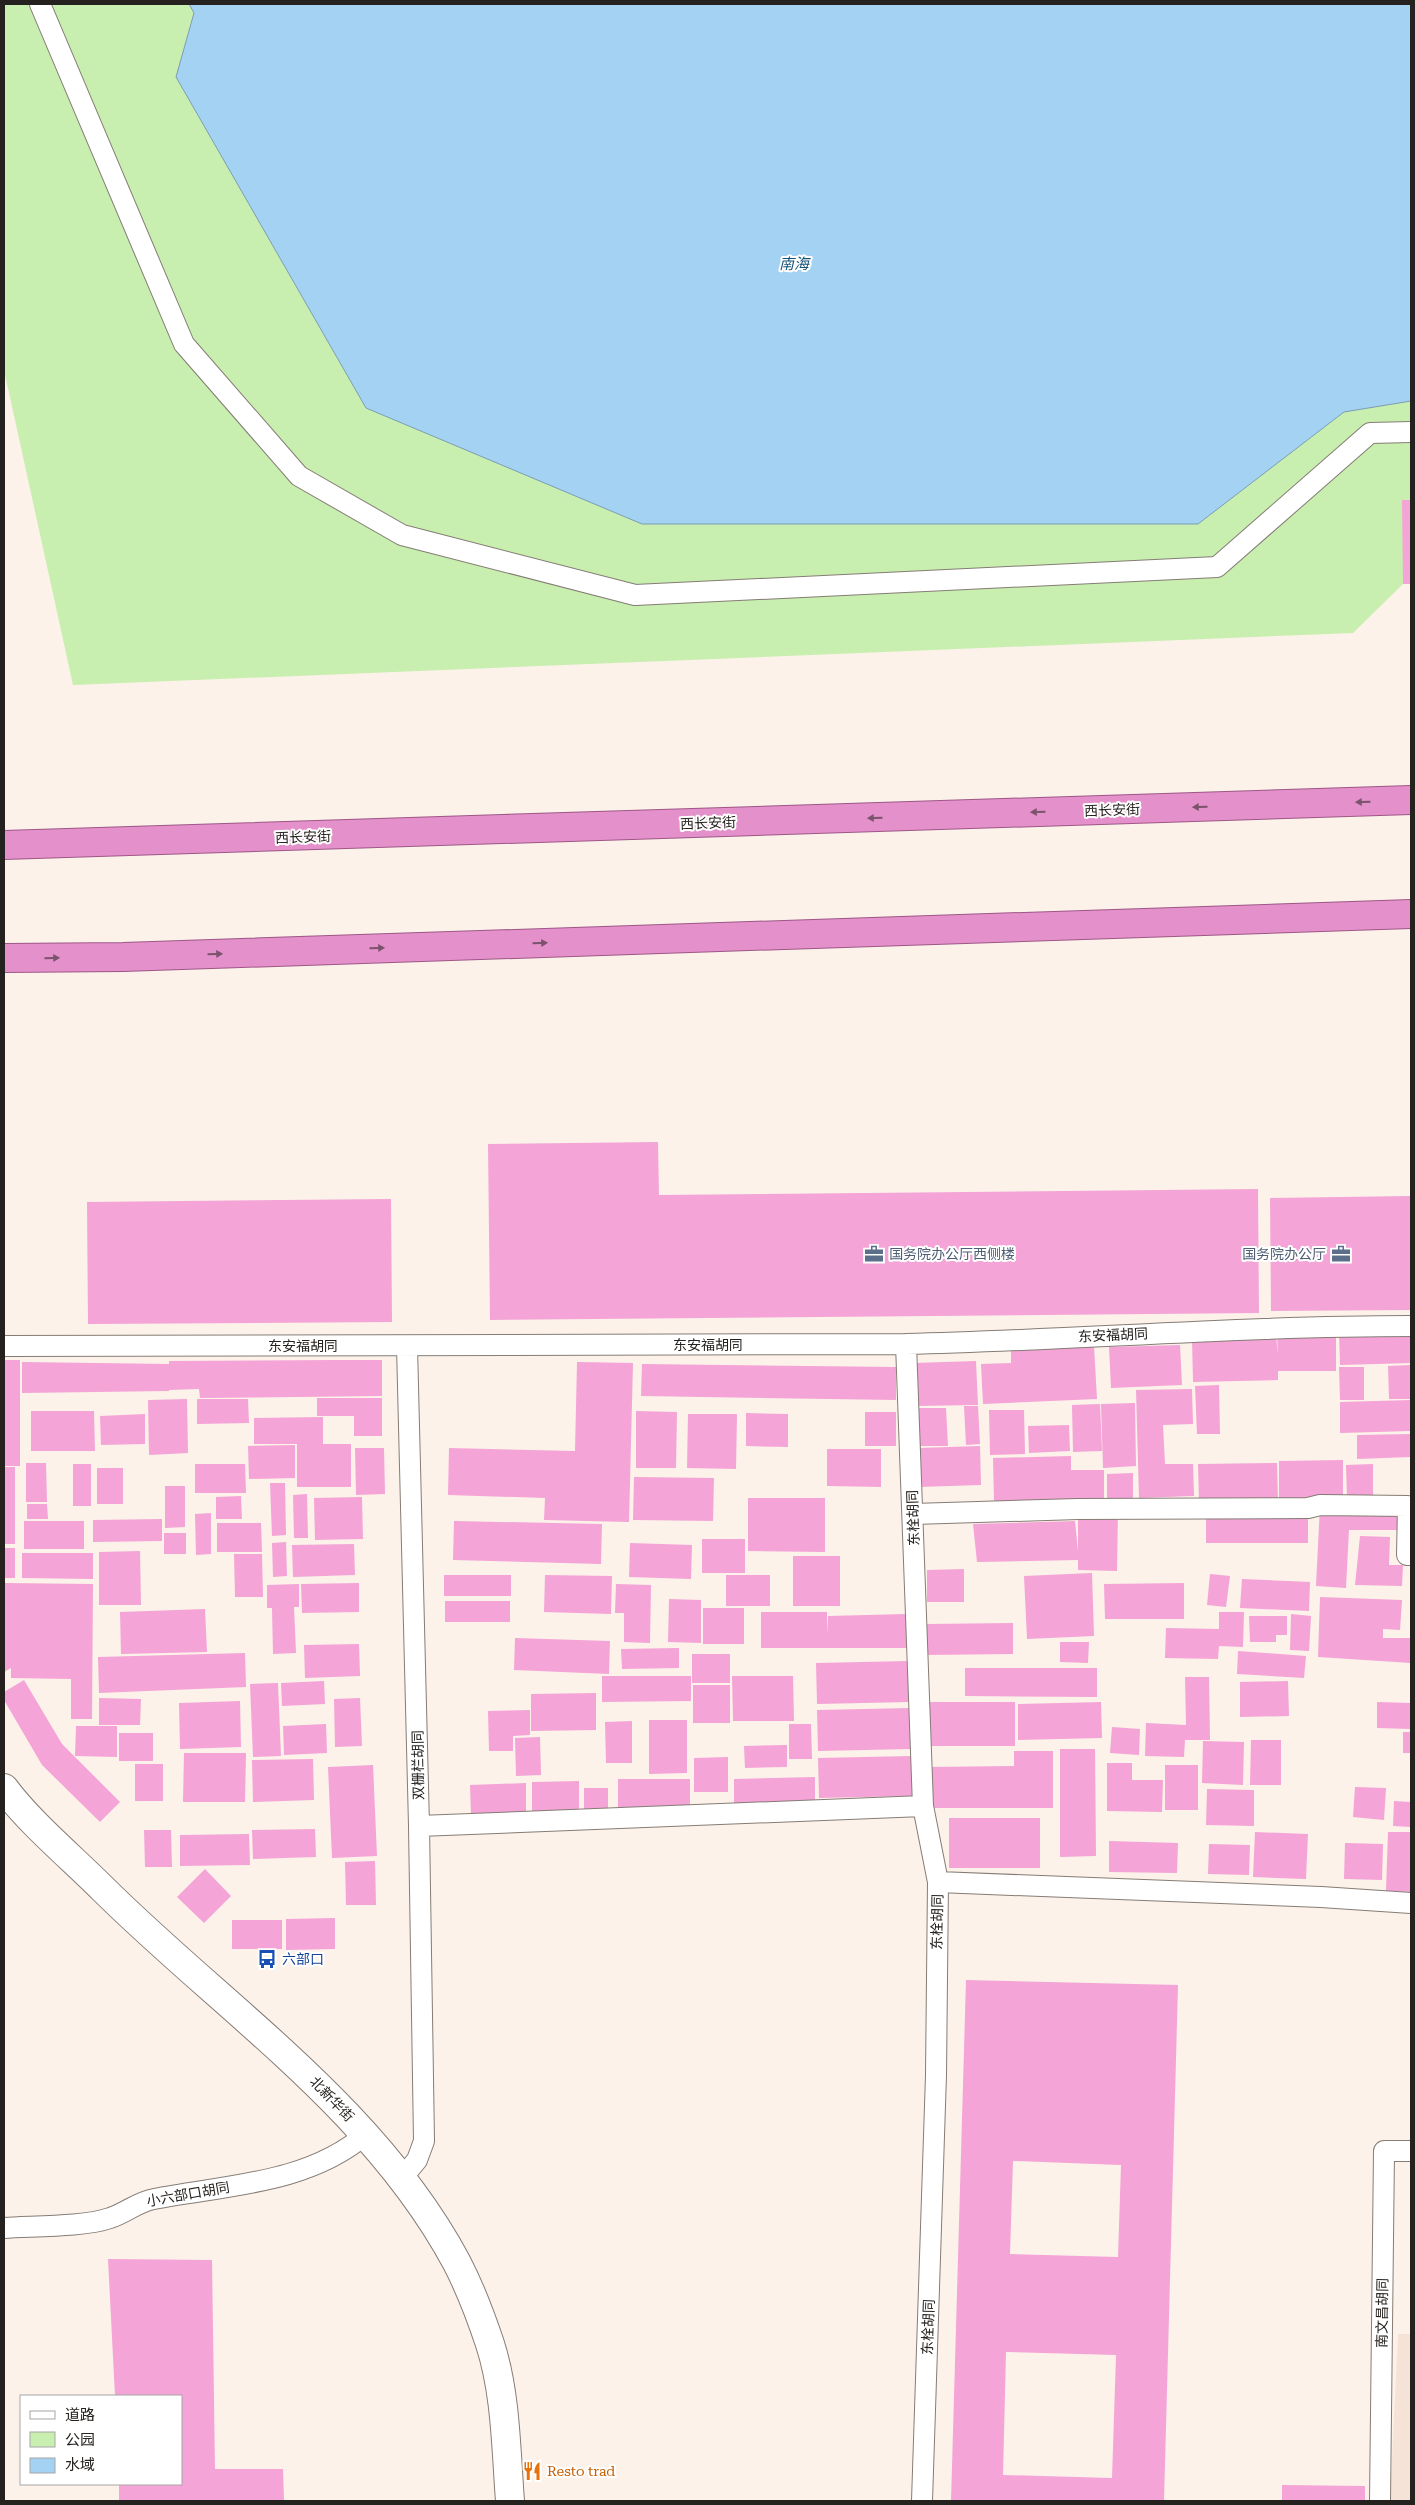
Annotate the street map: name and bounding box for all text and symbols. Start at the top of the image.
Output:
water label: 南海 [779,255,811,273]
one-way arrow [1354,798,1370,806]
street label: 西长安街 [1084,801,1140,819]
one-way arrow [1192,803,1208,811]
one-way arrow [1029,809,1045,817]
street label: 西长安街 [680,814,736,832]
one-way arrow [867,814,883,822]
street label: 西长安街 [275,828,331,846]
one-way arrow [532,938,548,946]
one-way arrow [370,944,386,952]
one-way arrow [207,949,223,957]
one-way arrow [45,953,61,961]
office icon: 国务院办公厅西侧楼 [863,1243,885,1265]
office icon: 国务院办公厅 [1330,1243,1352,1265]
place label: 国务院办公厅西侧楼 [889,1246,1015,1262]
place label: 国务院办公厅 [1242,1246,1326,1262]
street label: 东安福胡同 [1078,1325,1148,1345]
street label: 东安福胡同 [673,1337,743,1353]
street label: 东安福胡同 [268,1338,338,1354]
street label: 东栓胡同 [904,1490,922,1546]
street label: 双栅栏胡同 [409,1730,427,1800]
street label: 东栓胡同 [929,1894,945,1950]
bus stop icon: 六部口 [256,1948,278,1970]
place label: 六部口 [282,1951,324,1967]
street label: 北新华街 [307,2073,357,2125]
street label: 小六部口胡同 [145,2179,231,2209]
street label: 南文昌胡同 [1373,2278,1391,2348]
street label: 东栓胡同 [919,2299,937,2355]
legend [20,2395,182,2485]
text: 道路 [65,2406,95,2424]
text: 公园 [65,2431,95,2449]
text: 水域 [65,2456,95,2474]
restaurant icon: Resto trad [521,2460,543,2482]
place label: Resto trad [547,2463,615,2479]

